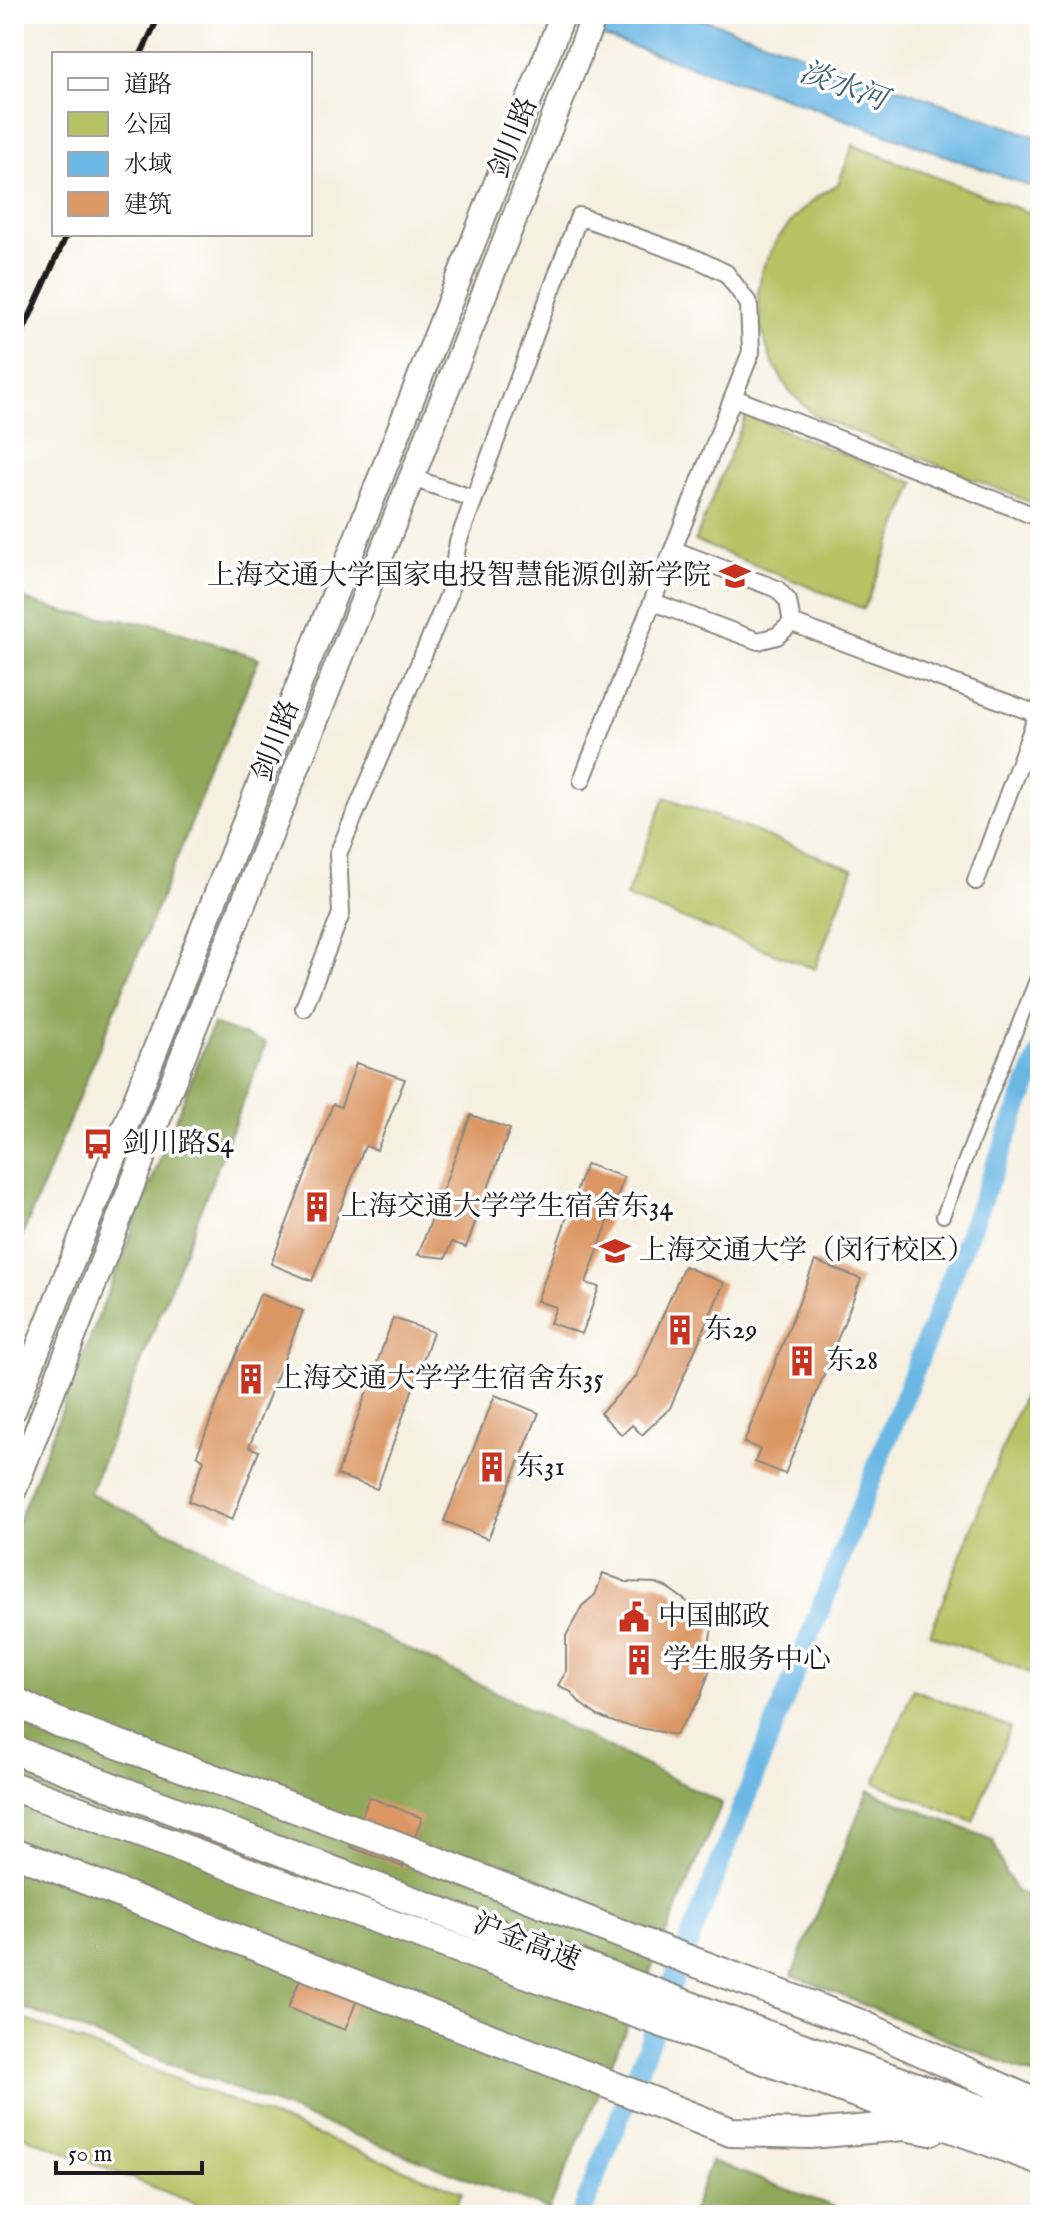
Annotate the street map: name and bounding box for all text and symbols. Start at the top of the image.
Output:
legend [52,52,312,236]
water label: 淡水河 [794,54,896,122]
text: 道路 [124,70,172,101]
street label: 剑川路 [482,92,546,184]
text: 公园 [124,110,172,141]
text: 水域 [124,150,172,181]
text: 建筑 [124,190,172,221]
place label: 上海交通大学国家电投智慧能源创新学院 [207,559,711,594]
school or university icon: 上海交通大学国家电投智慧能源创新学院 [718,559,752,593]
street label: 剑川路 [246,696,308,786]
bus stop icon: 剑川路S4 [81,1127,115,1161]
place label: 剑川路S4 [122,1127,234,1162]
building icon: 上海交通大学学生宿舍东34 [300,1190,334,1224]
place label: 上海交通大学学生宿舍东34 [341,1190,673,1225]
school or university icon: 上海交通大学（闵行校区） [598,1234,632,1268]
place label: 上海交通大学（闵行校区） [639,1234,975,1269]
building icon: 东29 [663,1313,697,1347]
place label: 东29 [704,1313,757,1348]
building icon: 东28 [785,1344,819,1378]
place label: 东28 [826,1344,878,1379]
building icon: 上海交通大学学生宿舍东35 [234,1362,268,1396]
place label: 上海交通大学学生宿舍东35 [275,1362,604,1397]
building icon: 东31 [475,1450,509,1484]
place label: 东31 [516,1450,565,1485]
public building icon: 中国邮政 [617,1600,651,1634]
place label: 中国邮政 [658,1600,770,1635]
building icon: 学生服务中心 [622,1643,656,1677]
place label: 学生服务中心 [663,1643,831,1678]
street label: 沪金高速 [467,1907,585,1979]
scale bar [56,2125,202,2175]
text: 50 m [68,2139,112,2170]

